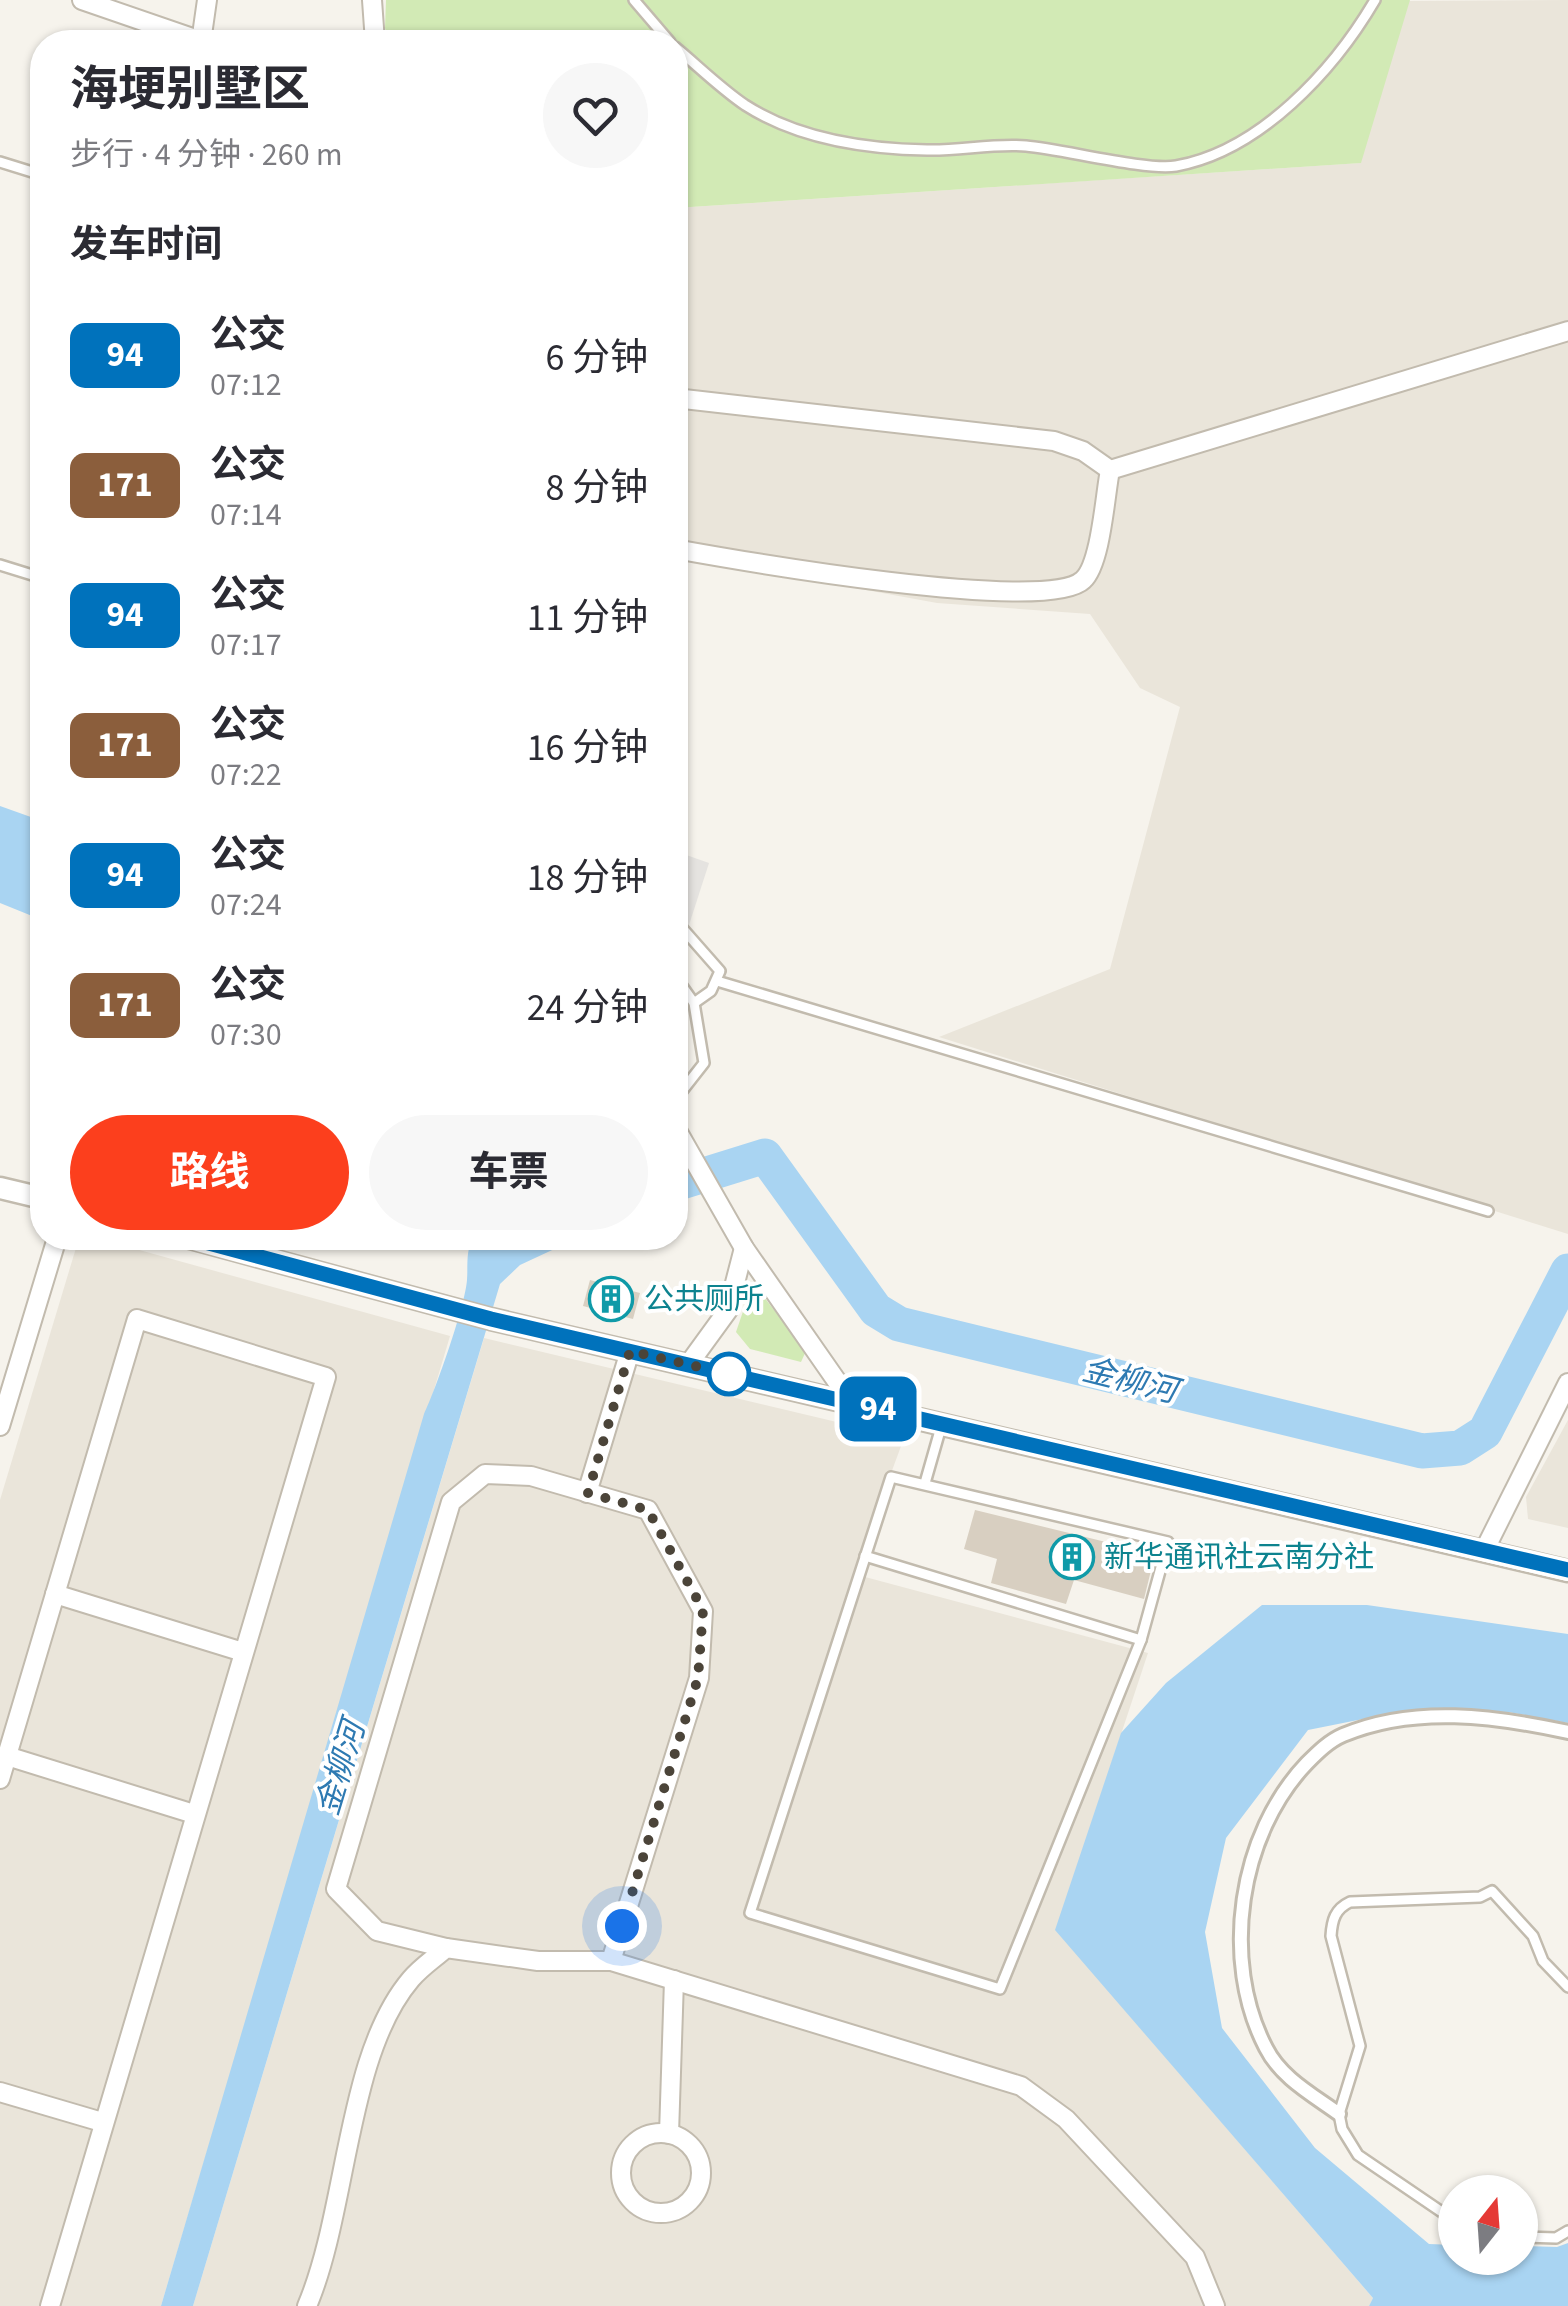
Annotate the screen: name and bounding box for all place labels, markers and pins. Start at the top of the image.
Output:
building icon: 公共厕所 [588,1276,634,1322]
place label: 公共厕所 [644,1278,764,1321]
unlabelled marker [708,1353,750,1395]
building icon: 新华通讯社云南分社 [1049,1534,1095,1580]
place label: 新华通讯社云南分社 [1104,1536,1374,1579]

